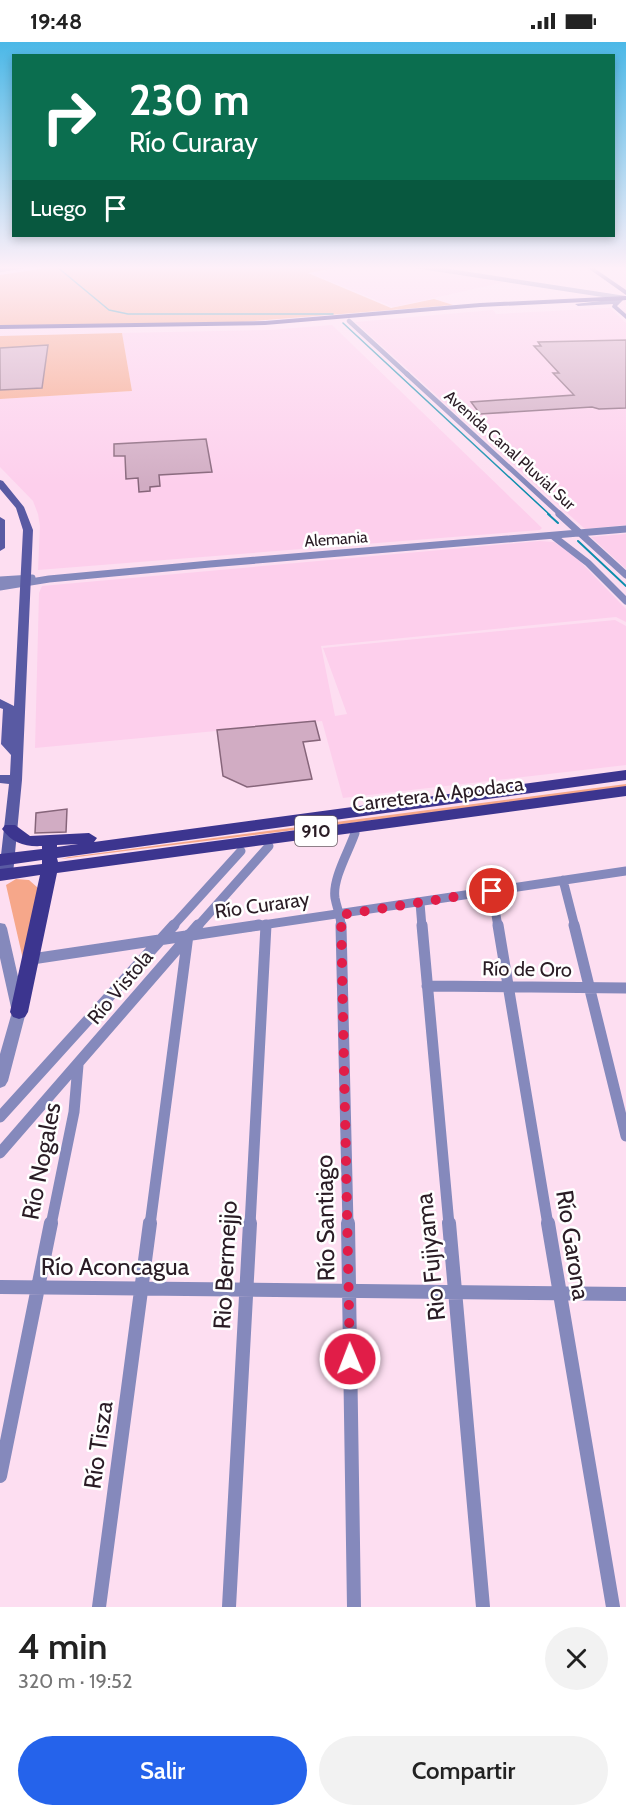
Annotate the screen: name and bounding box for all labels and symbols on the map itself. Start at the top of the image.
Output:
street label: Avenida Canal Pluvial Sur [441,386,580,514]
street label: Alemania [304,527,369,551]
street label: Carretera A Apodaca [351,772,525,816]
road number: 910 [295,816,337,846]
pin [466,865,517,916]
street label: Río Curaray [213,886,311,924]
street label: Río Vistola [82,945,158,1029]
street label: Río de Oro [482,956,572,982]
street label: Río Nogales [15,1100,67,1222]
street label: Río Santiago [309,1154,341,1282]
street label: Río Garona [550,1188,596,1303]
street label: Rio Fujiyama [409,1191,451,1322]
street label: Rio Bermejjo [207,1200,243,1330]
street label: Río Aconcagua [41,1252,190,1281]
position arrow [318,1327,382,1391]
street label: Río Tisza [77,1399,119,1491]

